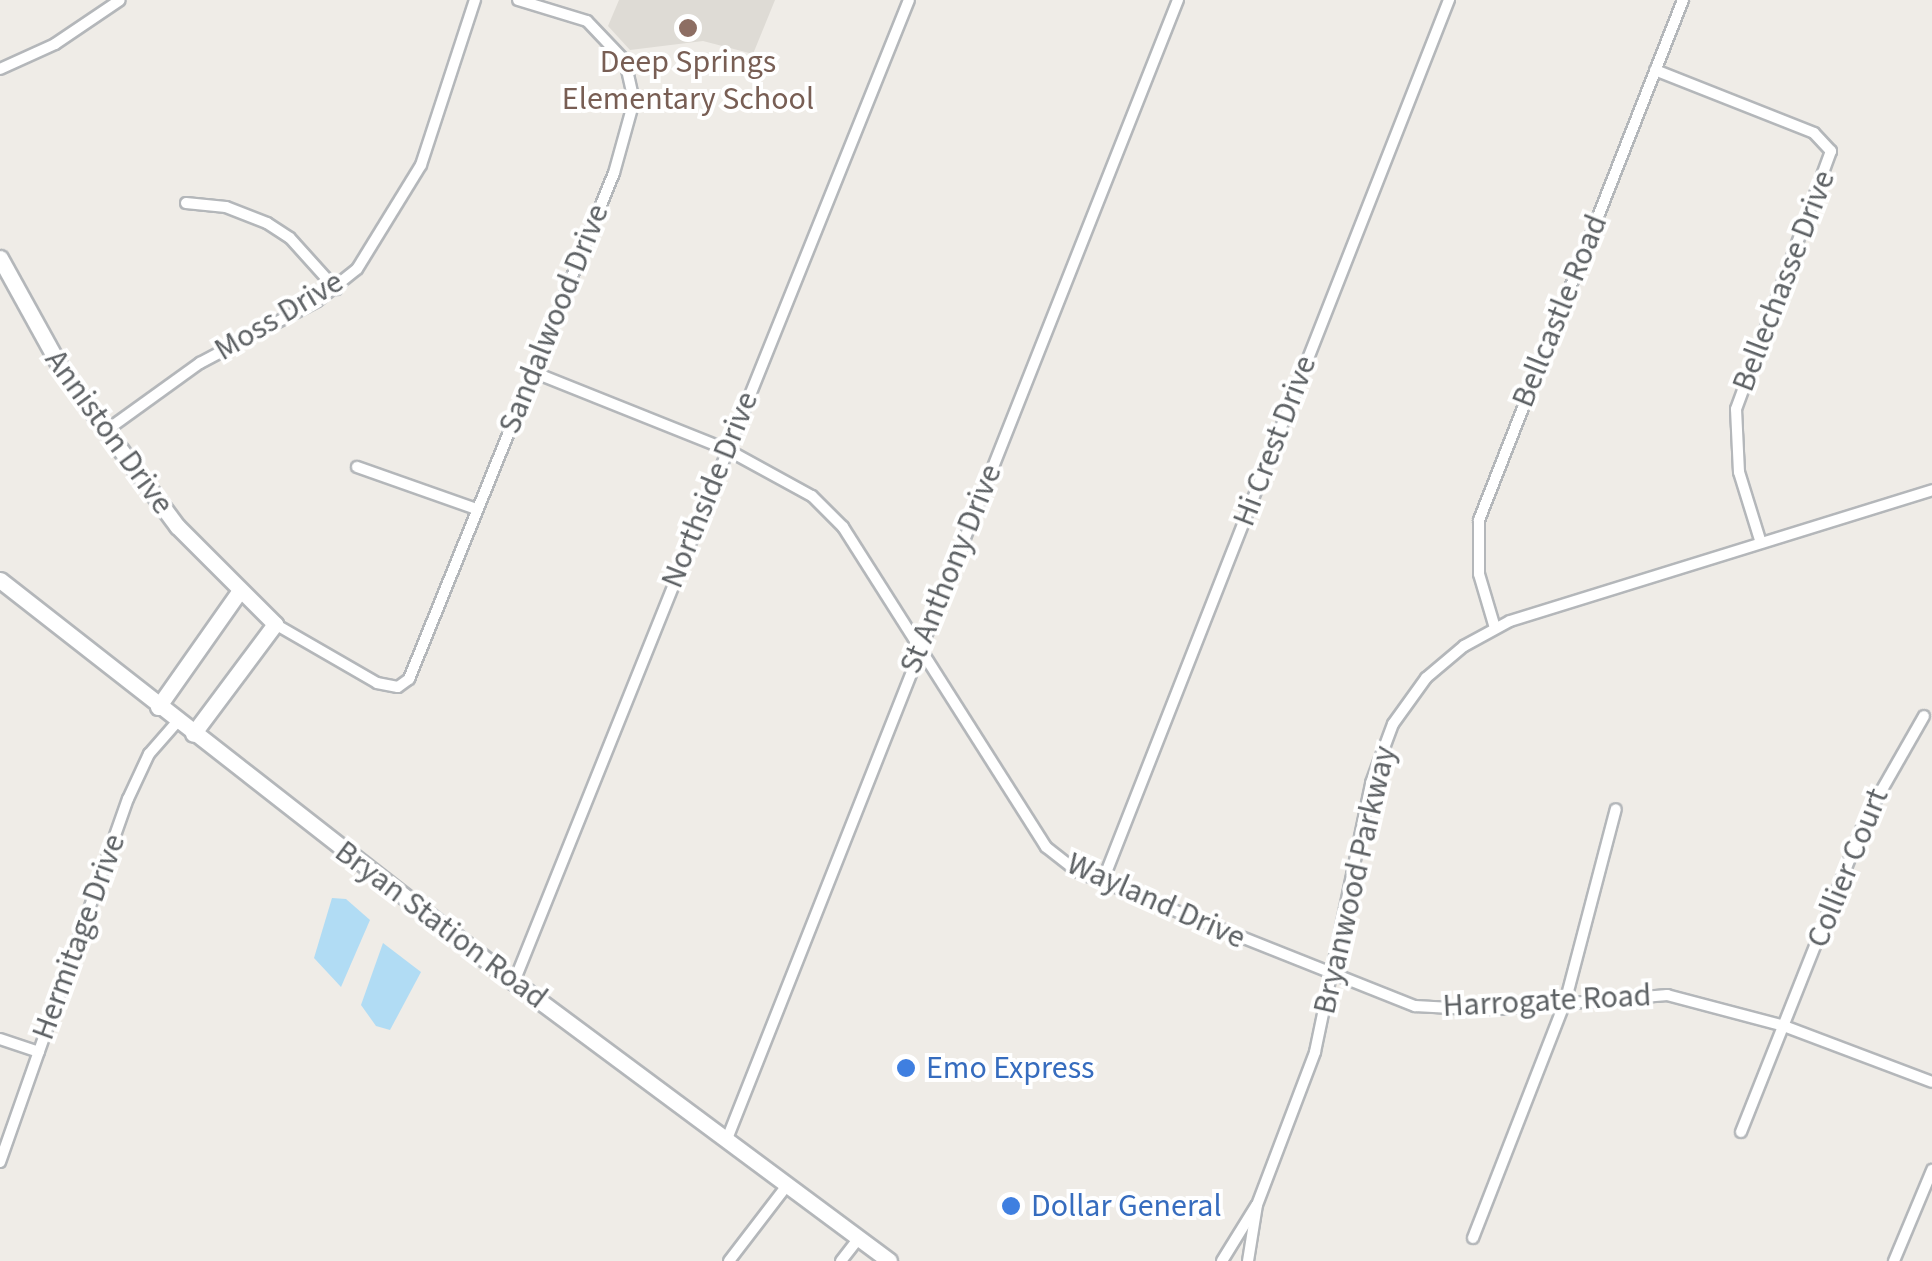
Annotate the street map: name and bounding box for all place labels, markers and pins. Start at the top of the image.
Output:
marker: Deep Springs Elementary School [677,17,699,39]
place label: Deep Springs Elementary School [562,44,814,119]
place label: Emo Express [926,1049,1095,1087]
marker: Emo Express [895,1057,917,1079]
place label: Dollar General [1031,1187,1222,1225]
marker: Dollar General [1000,1195,1022,1217]

